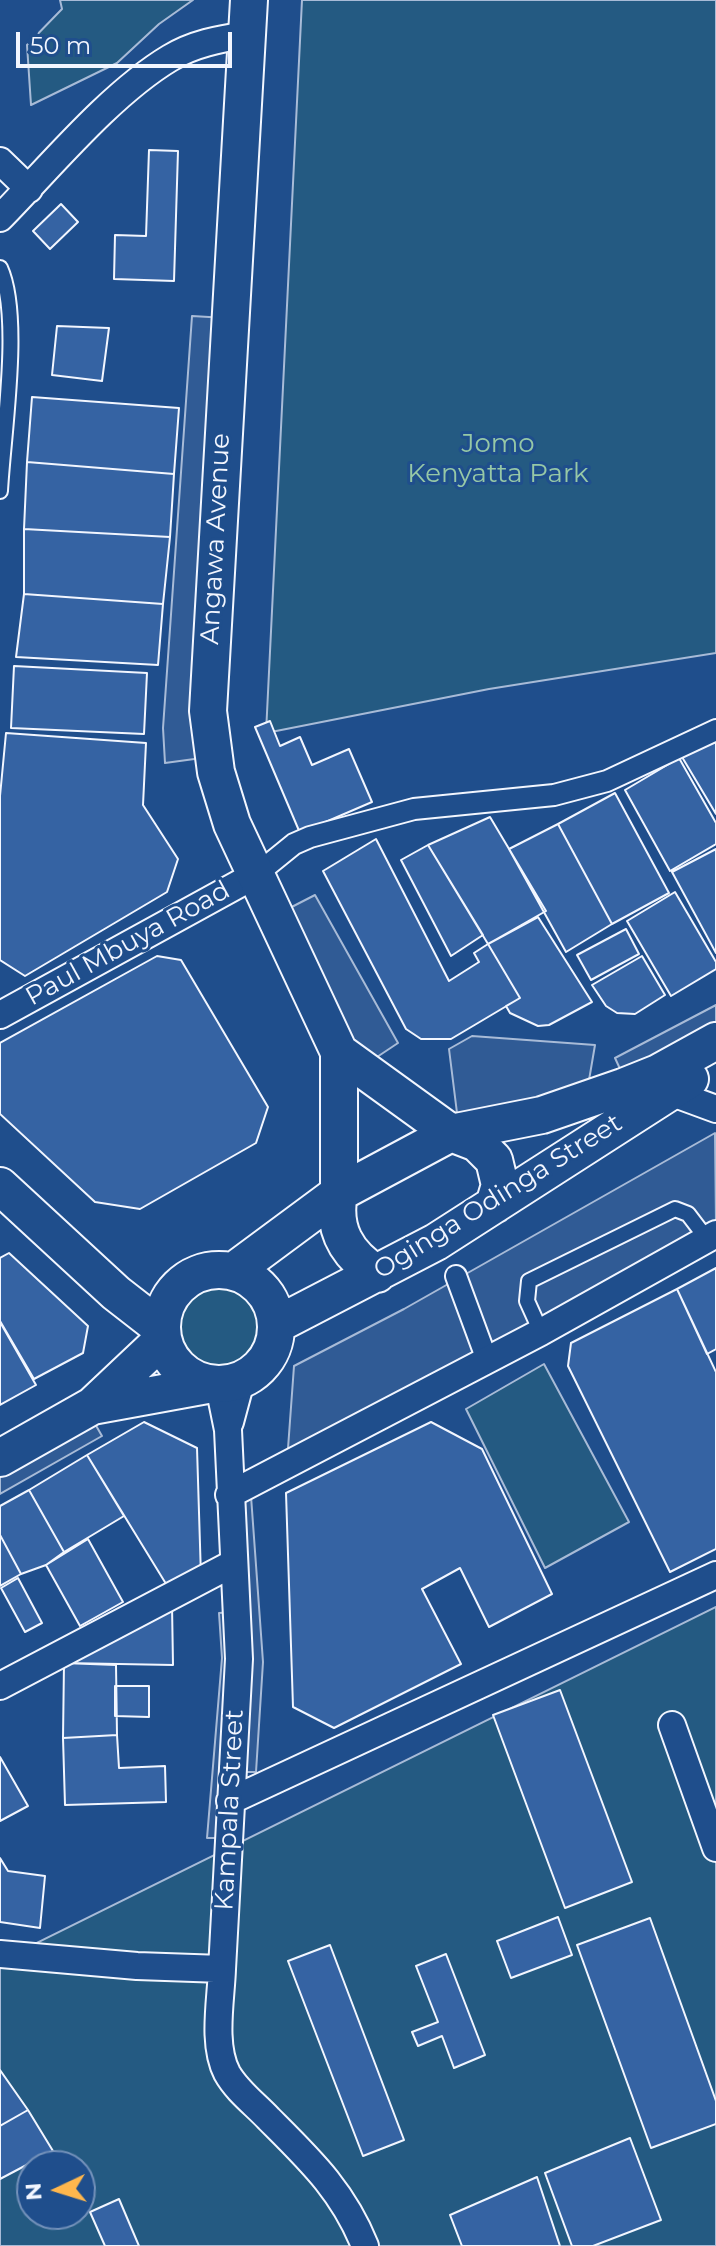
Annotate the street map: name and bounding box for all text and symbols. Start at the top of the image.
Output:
scale bar [20,16,236,66]
text: 50 m [30,31,91,60]
park label: Jomo Kenyatta Park [407,428,589,490]
street label: Angawa Avenue [195,432,237,646]
street label: Paul Mbuya Road [21,875,235,1013]
street label: Oginga Odinga Street [368,1108,628,1286]
street label: Kampala Street [209,1708,251,1912]
north arrow [16,2150,96,2230]
text: N [19,2182,48,2201]

